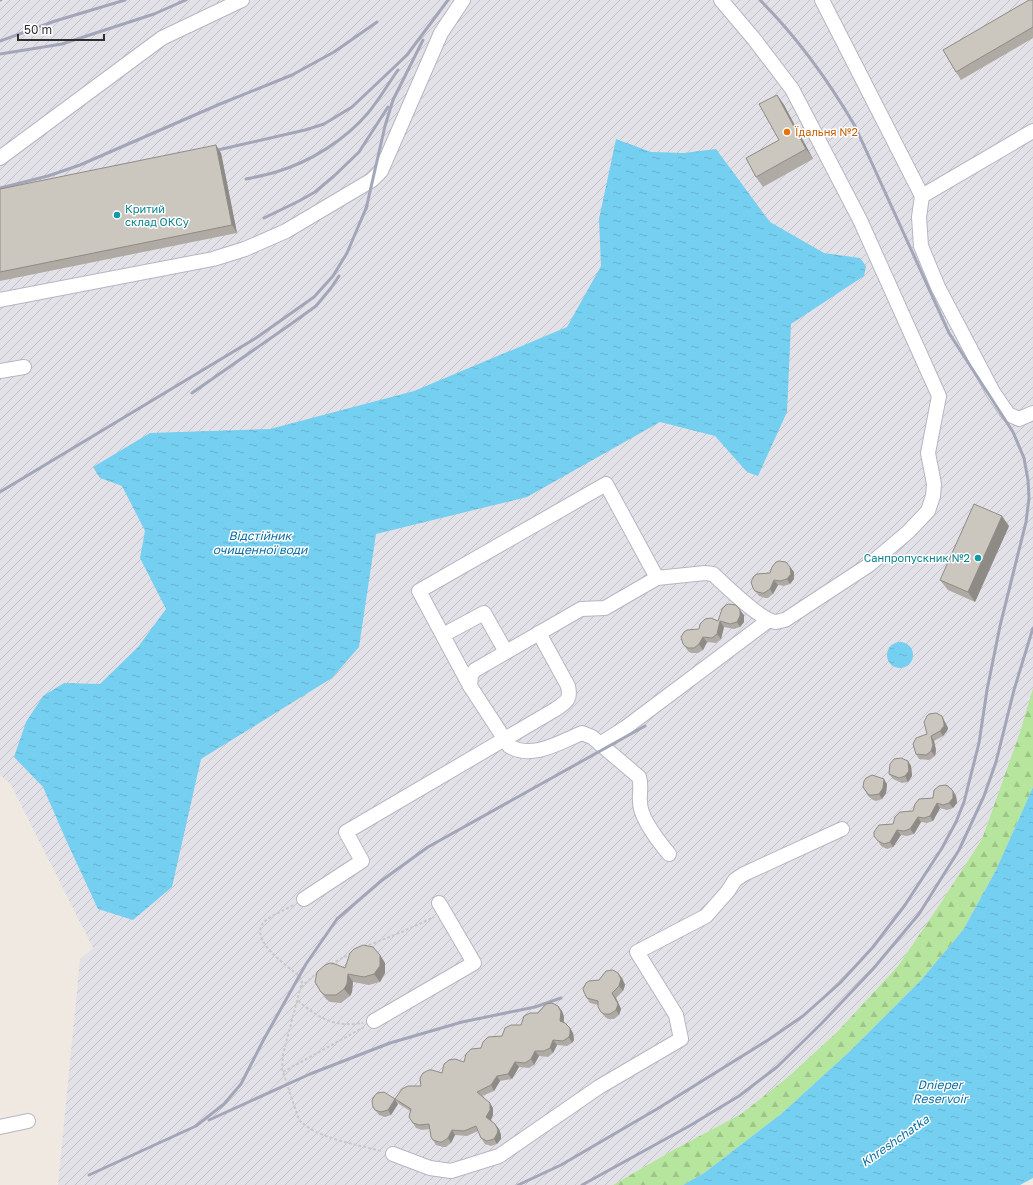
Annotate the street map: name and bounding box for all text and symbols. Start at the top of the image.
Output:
scale bar [18,16,104,42]
text: 50 m [24,22,52,37]
place label: Їдальня №2 [794,125,858,138]
marker: Їдальня №2 [782,127,792,137]
place label: Критий склад ОКСу [125,202,189,228]
marker: Критий склад ОКСу [112,210,122,220]
water label: Відстійник очищенної води [213,528,308,557]
place label: Санпропускник №2 [864,551,970,564]
marker: Санпропускник №2 [973,553,983,563]
water label: Dnieper Reservoir [913,1077,970,1106]
water label: Khreshchatka [858,1111,933,1170]

